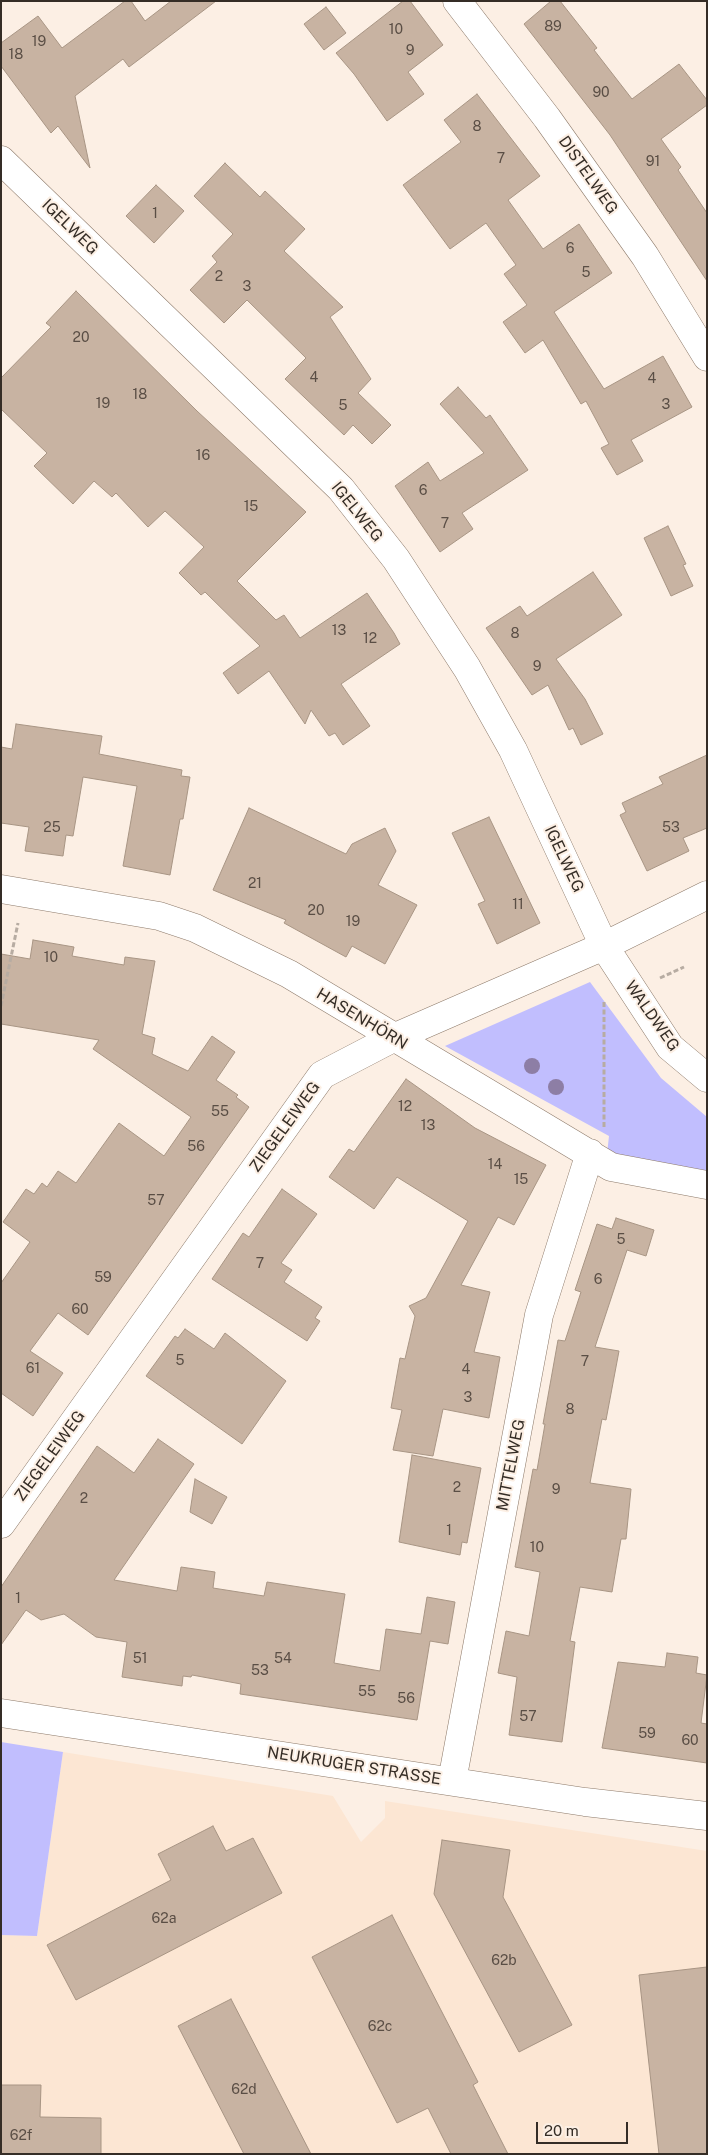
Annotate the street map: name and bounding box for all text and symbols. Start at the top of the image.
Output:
house number: 89 [544,19,562,35]
house number: 10 [389,22,403,38]
house number: 19 [32,34,46,50]
house number: 9 [406,43,414,59]
house number: 18 [9,47,23,63]
house number: 90 [592,85,610,101]
house number: 8 [472,119,482,135]
street label: DISTELWEG [554,132,622,218]
house number: 7 [497,151,505,167]
house number: 91 [646,154,660,170]
street label: IGELWEG [38,195,102,259]
house number: 1 [152,206,158,222]
house number: 6 [566,241,574,257]
house number: 5 [582,265,590,281]
house number: 2 [215,269,223,285]
house number: 3 [243,279,251,295]
house number: 20 [73,330,89,346]
house number: 4 [310,370,318,386]
house number: 4 [648,371,656,387]
house number: 18 [133,387,147,403]
house number: 19 [96,396,110,412]
house number: 3 [662,397,670,413]
house number: 5 [339,398,347,414]
house number: 16 [196,448,210,464]
street label: IGELWEG [327,478,387,546]
house number: 6 [419,483,427,499]
house number: 15 [244,499,258,515]
house number: 7 [441,516,449,532]
house number: 13 [332,623,346,639]
house number: 8 [510,626,520,642]
house number: 12 [363,631,377,647]
house number: 9 [533,659,541,675]
house number: 25 [43,820,61,836]
house number: 53 [662,820,680,836]
street label: IGELWEG [540,823,588,895]
house number: 21 [248,876,262,892]
house number: 11 [512,897,524,913]
house number: 20 [308,903,324,919]
house number: 19 [346,914,360,930]
house number: 10 [44,950,58,966]
street label: WALDWEG [621,977,683,1055]
street label: HASENHÖRN [313,984,411,1054]
street label: ZIEGELEIWEG [246,1078,324,1176]
house number: 12 [398,1099,412,1115]
house number: 55 [211,1104,229,1120]
house number: 13 [421,1118,435,1134]
house number: 56 [187,1139,205,1155]
house number: 14 [488,1157,502,1173]
house number: 15 [514,1172,528,1188]
house number: 57 [147,1193,165,1209]
house number: 5 [617,1232,625,1248]
house number: 7 [256,1256,264,1272]
house number: 59 [94,1270,112,1286]
house number: 6 [594,1272,602,1288]
house number: 60 [71,1302,89,1318]
house number: 5 [176,1353,184,1369]
house number: 7 [581,1354,589,1370]
house number: 61 [26,1361,40,1377]
house number: 4 [462,1362,470,1378]
house number: 3 [464,1390,472,1406]
house number: 8 [565,1402,575,1418]
street label: ZIEGELEIWEG [11,1407,89,1505]
street label: MITTELWEG [493,1417,529,1513]
house number: 2 [453,1480,461,1496]
house number: 9 [552,1482,560,1498]
house number: 2 [80,1491,88,1507]
house number: 1 [446,1523,452,1539]
house number: 10 [530,1540,544,1556]
house number: 1 [15,1591,21,1607]
house number: 51 [133,1651,147,1667]
house number: 54 [274,1651,292,1667]
house number: 53 [251,1663,269,1679]
house number: 55 [358,1684,376,1700]
house number: 56 [397,1691,415,1707]
house number: 57 [519,1709,537,1725]
house number: 59 [638,1726,656,1742]
house number: 60 [681,1733,699,1749]
street label: NEUKRUGER STRASSE [266,1743,442,1789]
house number: 62a [152,1911,176,1927]
house number: 62b [491,1953,517,1969]
house number: 62c [368,2019,392,2035]
house number: 62d [231,2082,257,2098]
scale bar [538,2112,630,2144]
text: 20 m [544,2122,579,2139]
house number: 62f [10,2128,32,2144]

